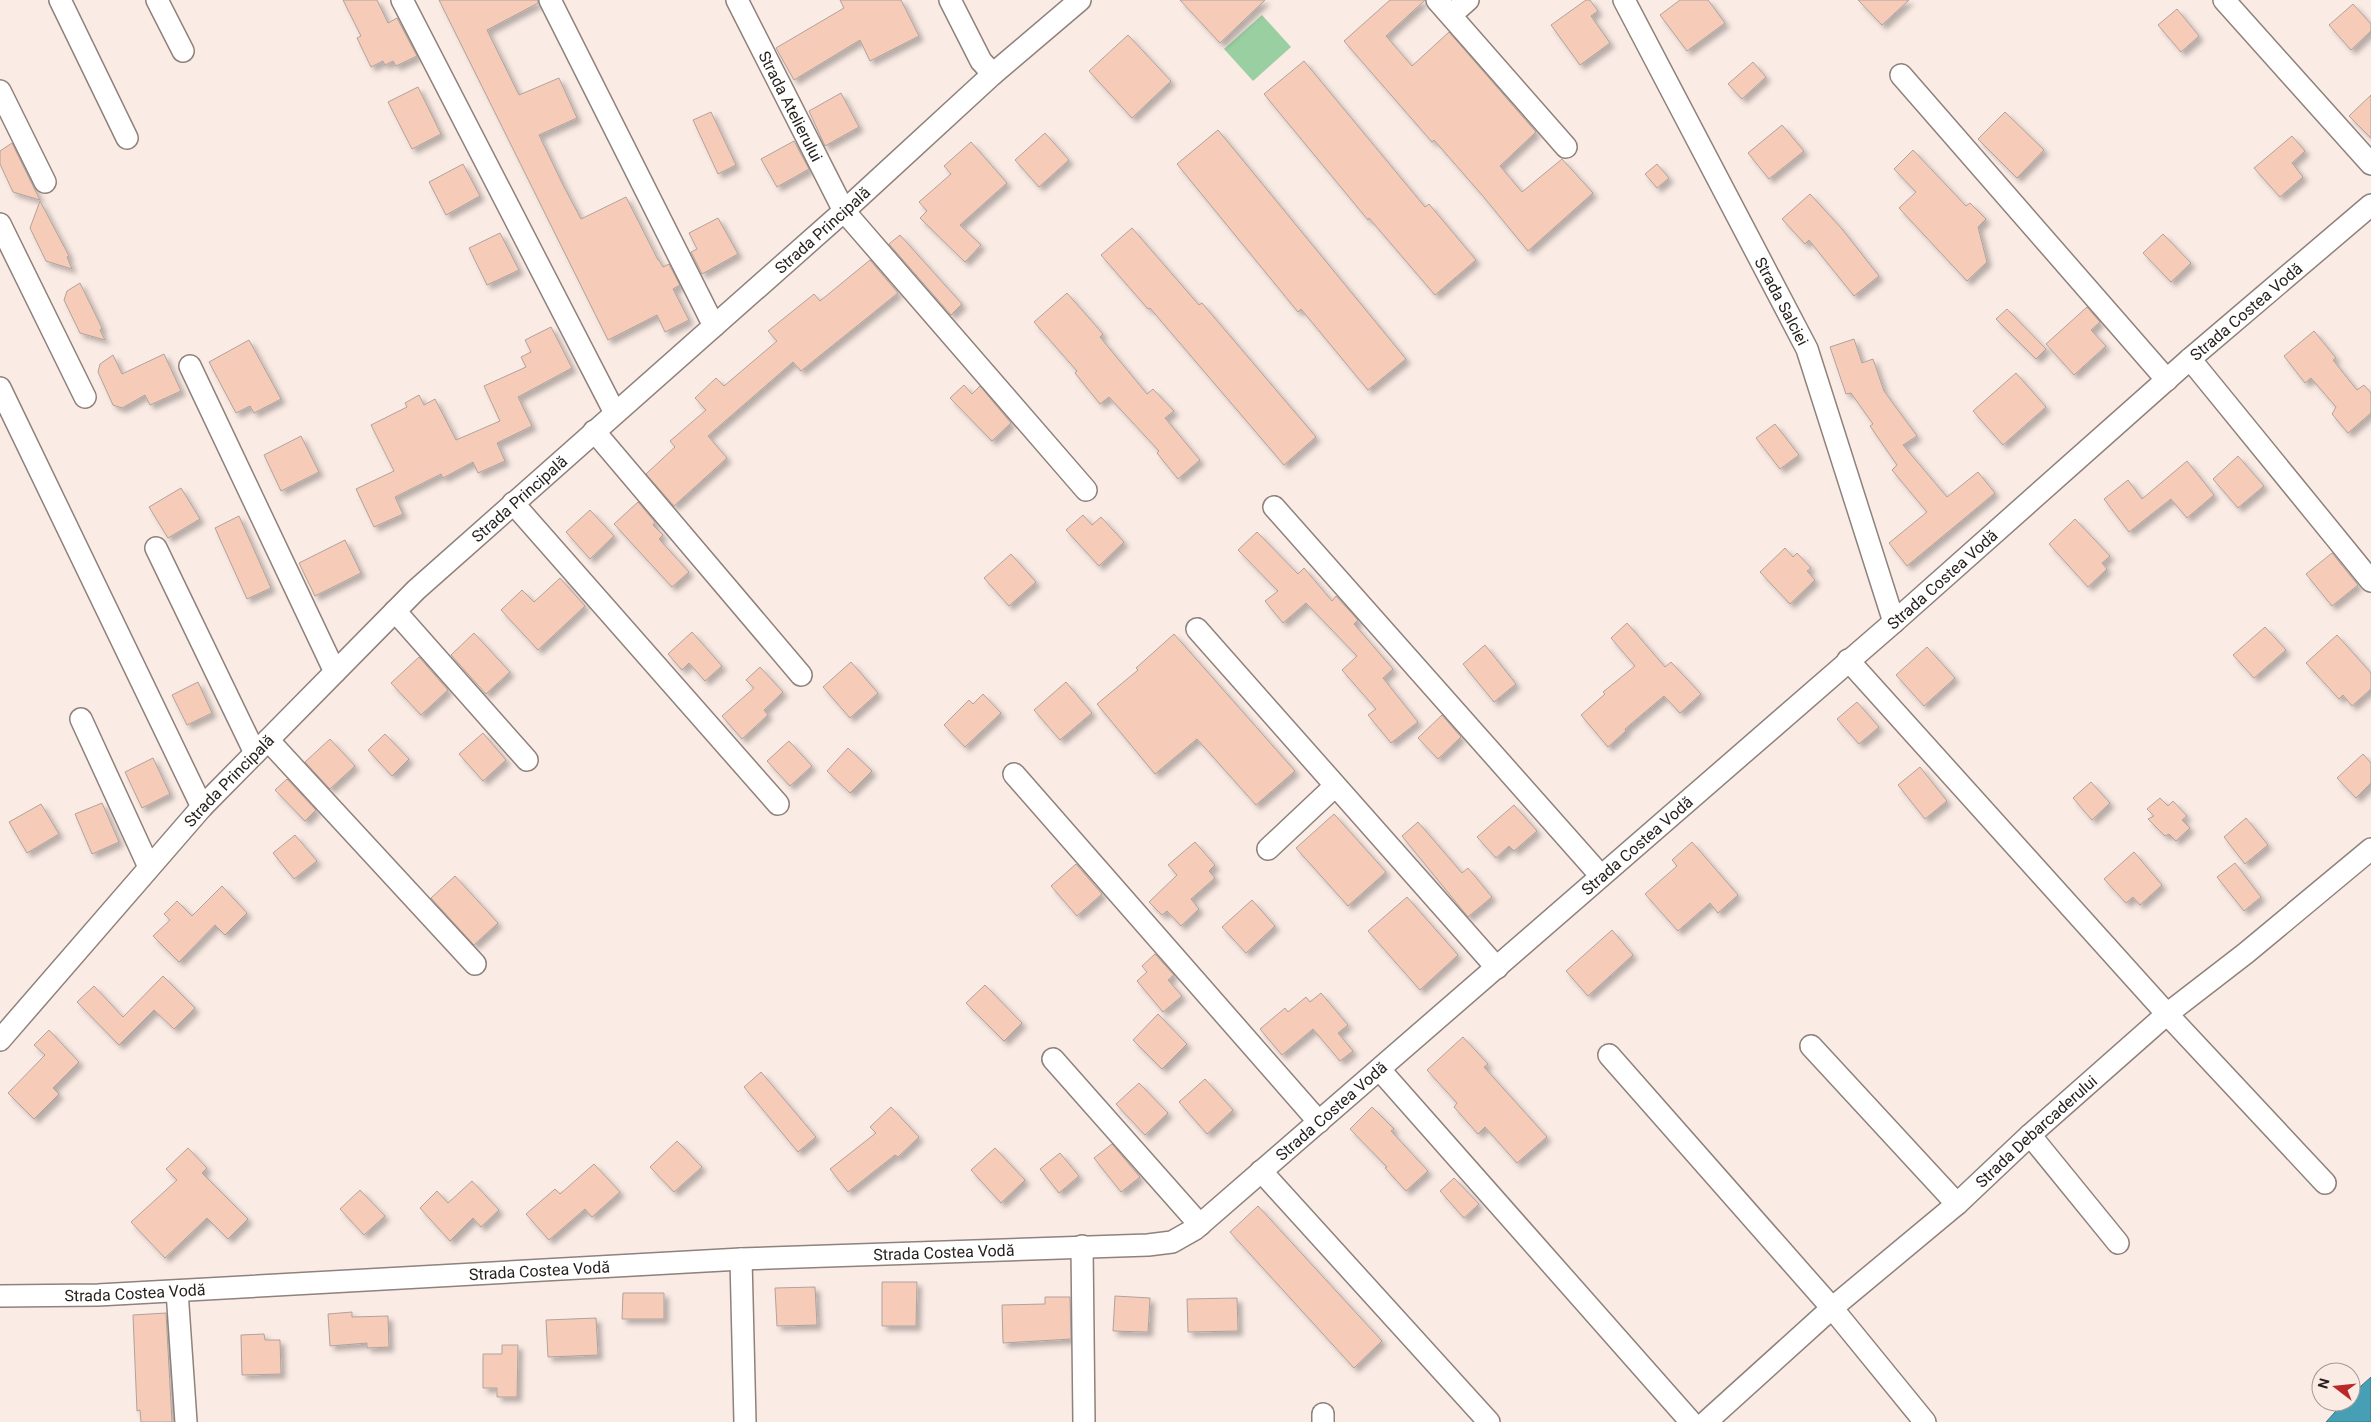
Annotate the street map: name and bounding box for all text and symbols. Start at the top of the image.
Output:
street label: Strada Atelierului [754,48,826,165]
street label: Strada Principală [771,183,874,278]
street label: Strada Salciei [1751,254,1812,349]
street label: Strada Costea Vodă [2186,259,2306,365]
street label: Strada Principală [468,452,571,546]
street label: Strada Costea Vodă [1883,526,2002,634]
street label: Strada Principală [180,731,278,831]
street label: Strada Costea Vodă [1578,792,1697,899]
street label: Strada Costea Vodă [1272,1058,1391,1165]
street label: Strada Debarcaderului [1972,1071,2101,1192]
street label: Strada Costea Vodă [873,1241,1015,1264]
street label: Strada Costea Vodă [468,1257,610,1284]
street label: Strada Costea Vodă [64,1280,206,1305]
north arrow [2311,1362,2361,1412]
text: N [2314,1376,2333,1390]

